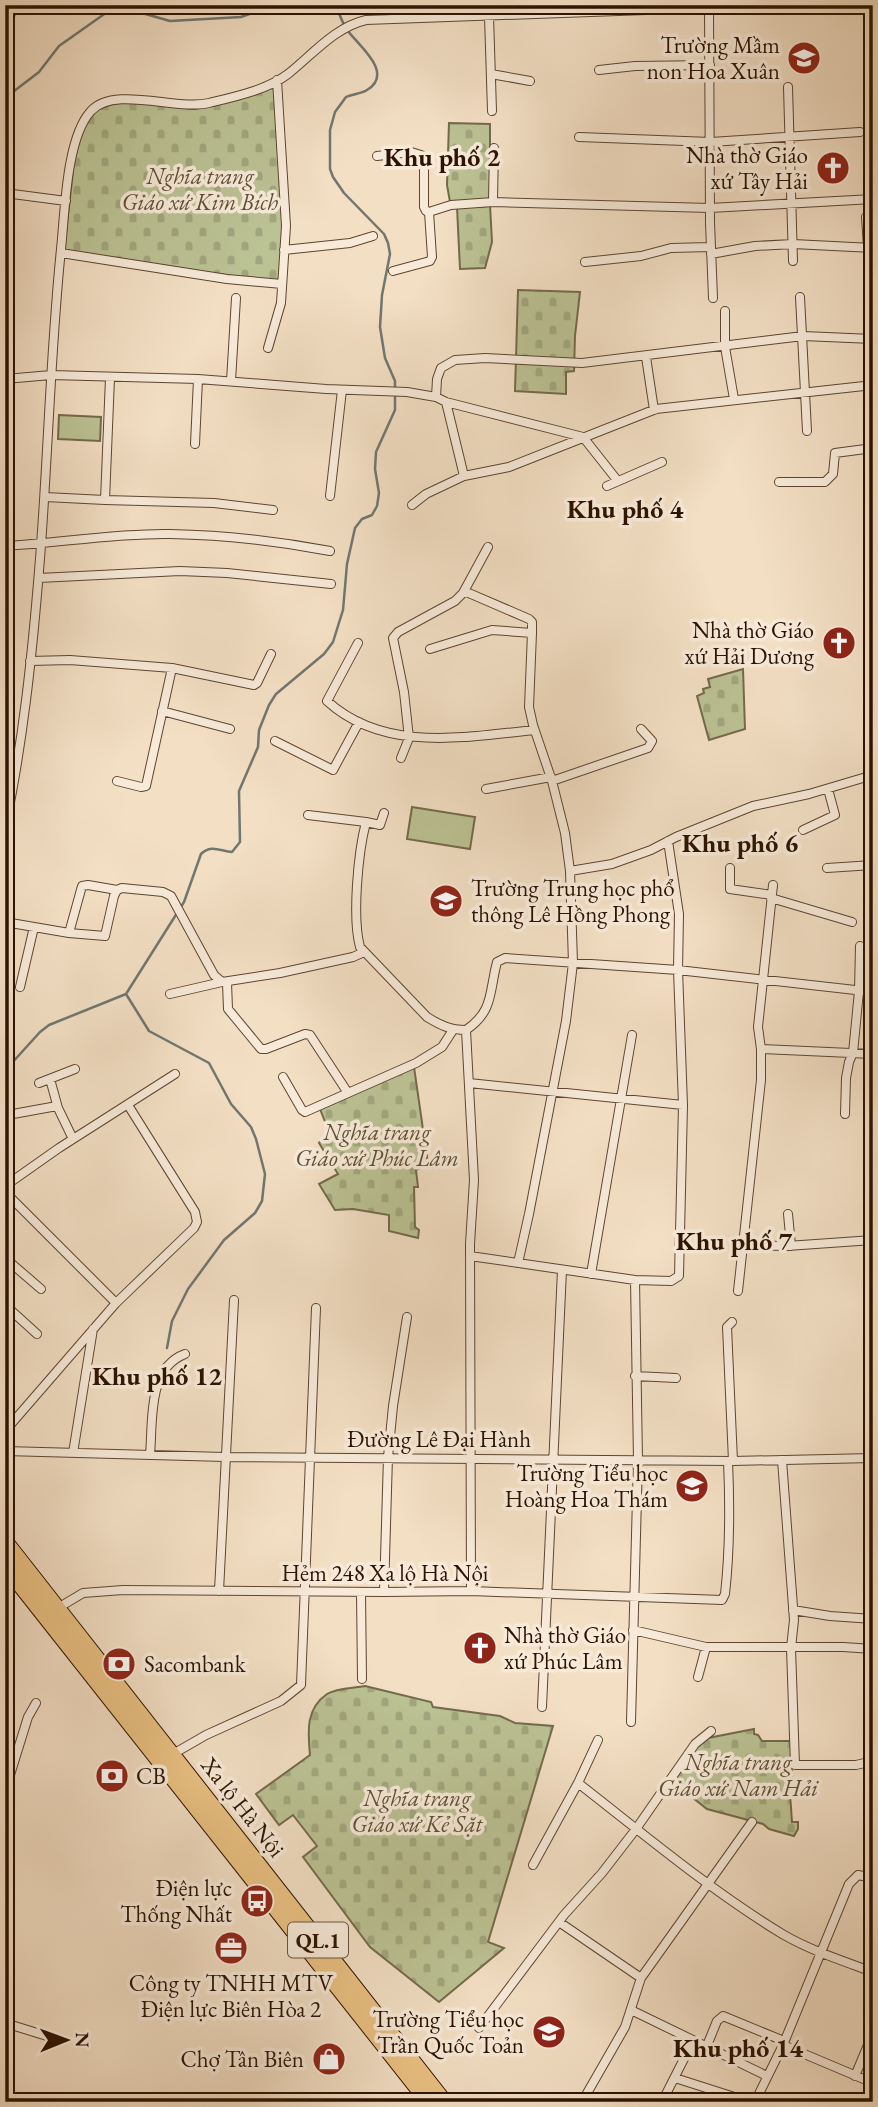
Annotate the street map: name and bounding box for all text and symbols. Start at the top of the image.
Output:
place label: Trường Mầm non Hoa Xuân [647,30,780,86]
school or university icon: Trường Mầm non Hoa Xuân [785,39,823,77]
district label: Khu phố 2 [384,140,500,174]
place label: Nhà thờ Giáo xứ Tây Hải [686,140,808,196]
church icon: Nhà thờ Giáo xứ Tây Hải [814,149,852,187]
park label: Nghĩa trang Giáo xứ Kim Bích [122,161,278,217]
district label: Khu phố 4 [567,492,683,526]
place label: Nhà thờ Giáo xứ Hải Dương [685,615,815,671]
church icon: Nhà thờ Giáo xứ Hải Dương [820,624,858,662]
district label: Khu phố 6 [682,826,798,860]
place label: Trường Trung học phổ thông Lê Hồng Phong [471,873,675,929]
school or university icon: Trường Trung học phổ thông Lê Hồng Phong [427,882,465,920]
park label: Nghĩa trang Giáo xứ Phúc Lâm [295,1117,459,1173]
district label: Khu phố 7 [676,1224,792,1258]
district label: Khu phố 12 [92,1359,222,1393]
street label: Đường Lê Đại Hành [347,1424,531,1454]
place label: Trường Tiểu học Hoàng Hoa Thám [505,1458,668,1514]
school or university icon: Trường Tiểu học Hoàng Hoa Thám [673,1467,711,1505]
street label: Hẻm 248 Xa lộ Hà Nội [281,1558,489,1588]
place label: Nhà thờ Giáo xứ Phúc Lâm [504,1620,626,1676]
church icon: Nhà thờ Giáo xứ Phúc Lâm [461,1629,499,1667]
bank icon: Sacombank [100,1645,138,1683]
place label: Sacombank [144,1649,247,1679]
park label: Nghĩa trang Giáo xứ Nam Hải [658,1747,819,1803]
street label: Xa lộ Hà Nội [194,1750,292,1863]
bank icon: CB [93,1757,131,1795]
place label: CB [136,1761,166,1791]
park label: Nghĩa trang Giáo xứ Kẻ Sặt [351,1783,484,1839]
place label: Điện lực Thống Nhất [120,1873,233,1929]
bus stop icon: Điện lực Thống Nhất [238,1882,276,1920]
road number: QL.1 [288,1923,348,1958]
office icon: Công ty TNHH MTV Điện lực Biên Hòa 2 [212,1929,250,1967]
place label: Công ty TNHH MTV Điện lực Biên Hòa 2 [129,1968,334,2024]
place label: Trường Tiểu học Trần Quốc Toản [373,2004,524,2060]
north arrow [32,2006,102,2076]
school or university icon: Trường Tiểu học Trần Quốc Toản [530,2013,568,2051]
district label: Khu phố 14 [673,2031,803,2065]
text: N [70,2032,95,2048]
shop icon: Chợ Tân Biên [310,2040,348,2078]
place label: Chợ Tân Biên [180,2044,304,2074]

